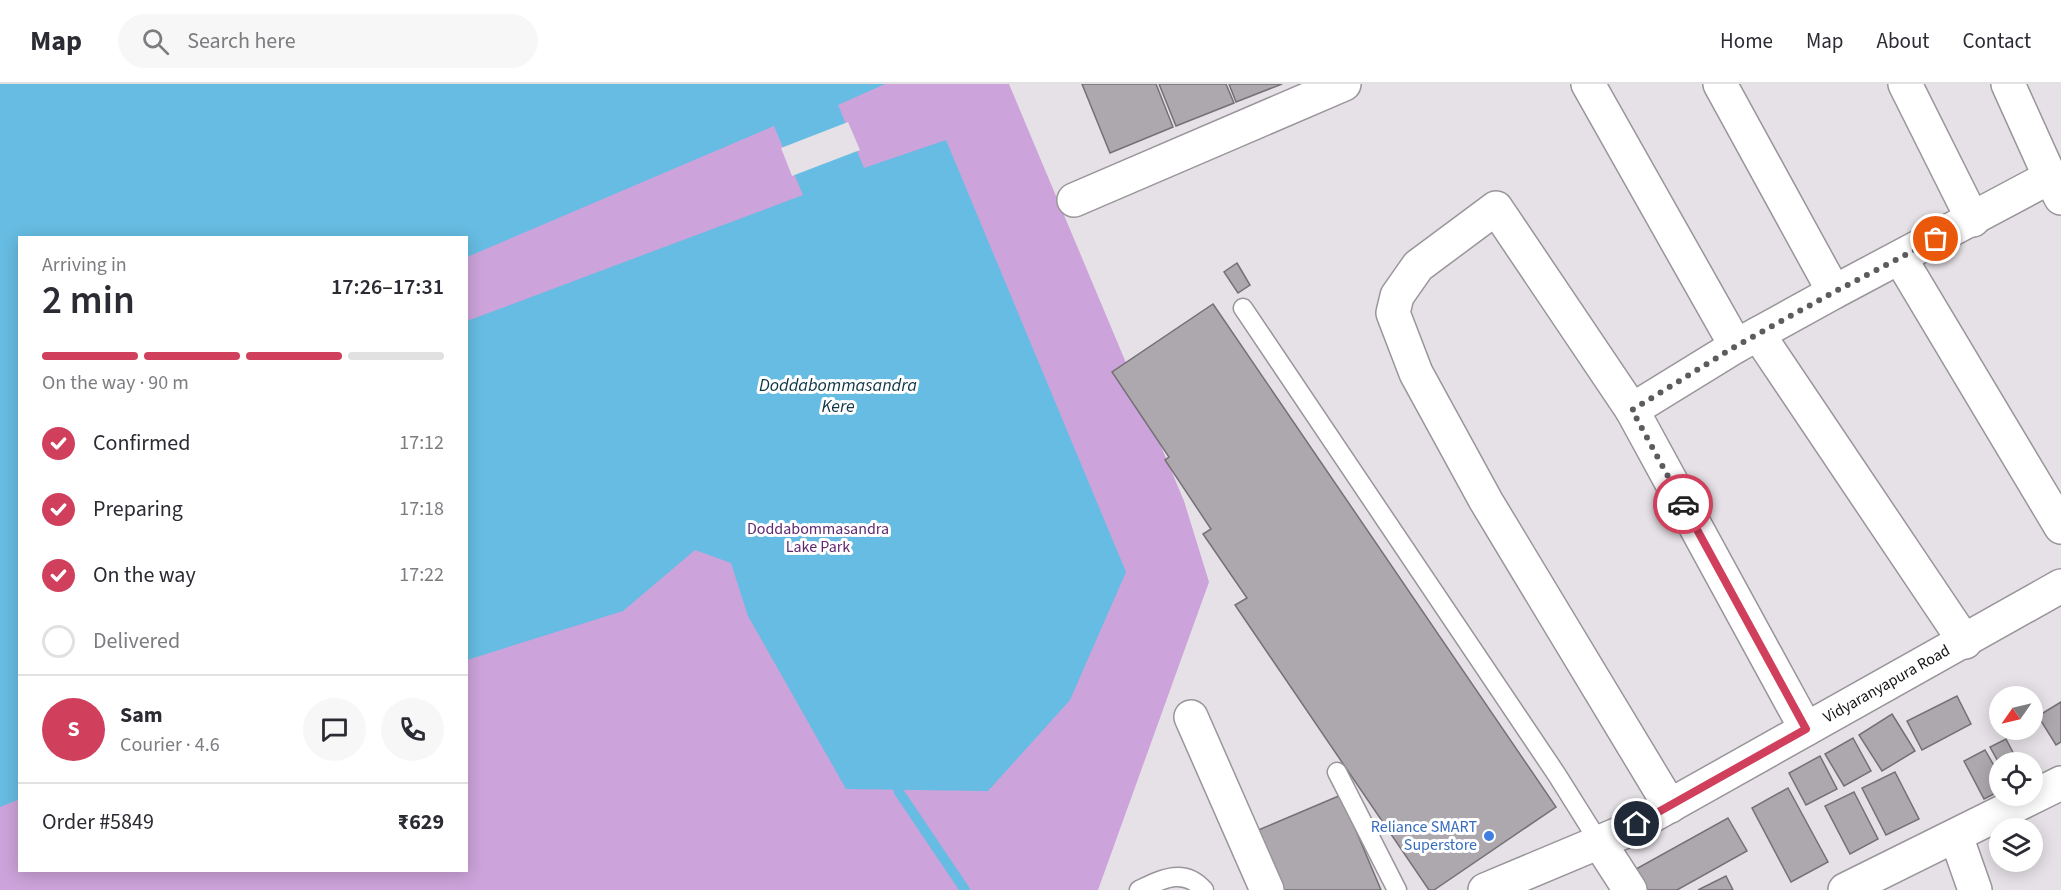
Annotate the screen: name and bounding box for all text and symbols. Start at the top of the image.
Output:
search box [118,14,538,68]
text: Map [30,21,82,61]
icon: search [139,25,172,58]
text: Search here [187,25,296,57]
text: Home [1720,26,1773,56]
text: Map [1806,26,1844,56]
text: About [1877,26,1929,56]
text: Contact [1962,26,2031,56]
pin [1910,213,1961,264]
icon: bag [1919,222,1952,255]
text: Arriving in [42,251,127,279]
text: 17:26–17:31 [331,271,444,303]
text: 2 min [42,273,135,329]
text: On the way · 90 m [42,369,189,397]
water label: Doddabommasandra Kere [759,373,917,419]
icon: check [42,427,75,460]
text: Confirmed [93,427,190,459]
text: 17:12 [399,429,444,457]
courier [1653,474,1713,534]
icon: car [1667,488,1700,521]
icon: check [42,493,75,526]
text: Preparing [93,493,183,525]
text: 17:18 [399,495,444,523]
park label: Doddabommasandra Lake Park [747,518,889,558]
icon: check [42,559,75,592]
text: On the way [93,559,196,591]
text: 17:22 [399,561,444,589]
text: Delivered [93,625,180,657]
street label: Vidyaranyapura Road [1819,640,1954,728]
north arrow [1989,686,2043,740]
map controls [1989,686,2043,872]
button: chat [303,698,366,761]
button: phone [381,698,444,761]
text: Sam [120,699,163,731]
text: S [67,713,80,745]
text: Courier · 4.6 [120,731,220,759]
button: locate [1989,752,2043,806]
pin [1611,798,1662,849]
text: Order #5849 [42,806,154,838]
text: ₹629 [398,806,444,838]
icon: home [1620,807,1653,840]
place label: Reliance SMART Superstore [1371,816,1477,856]
button: layers [1989,818,2043,872]
marker: Reliance SMART Superstore [1482,829,1496,843]

